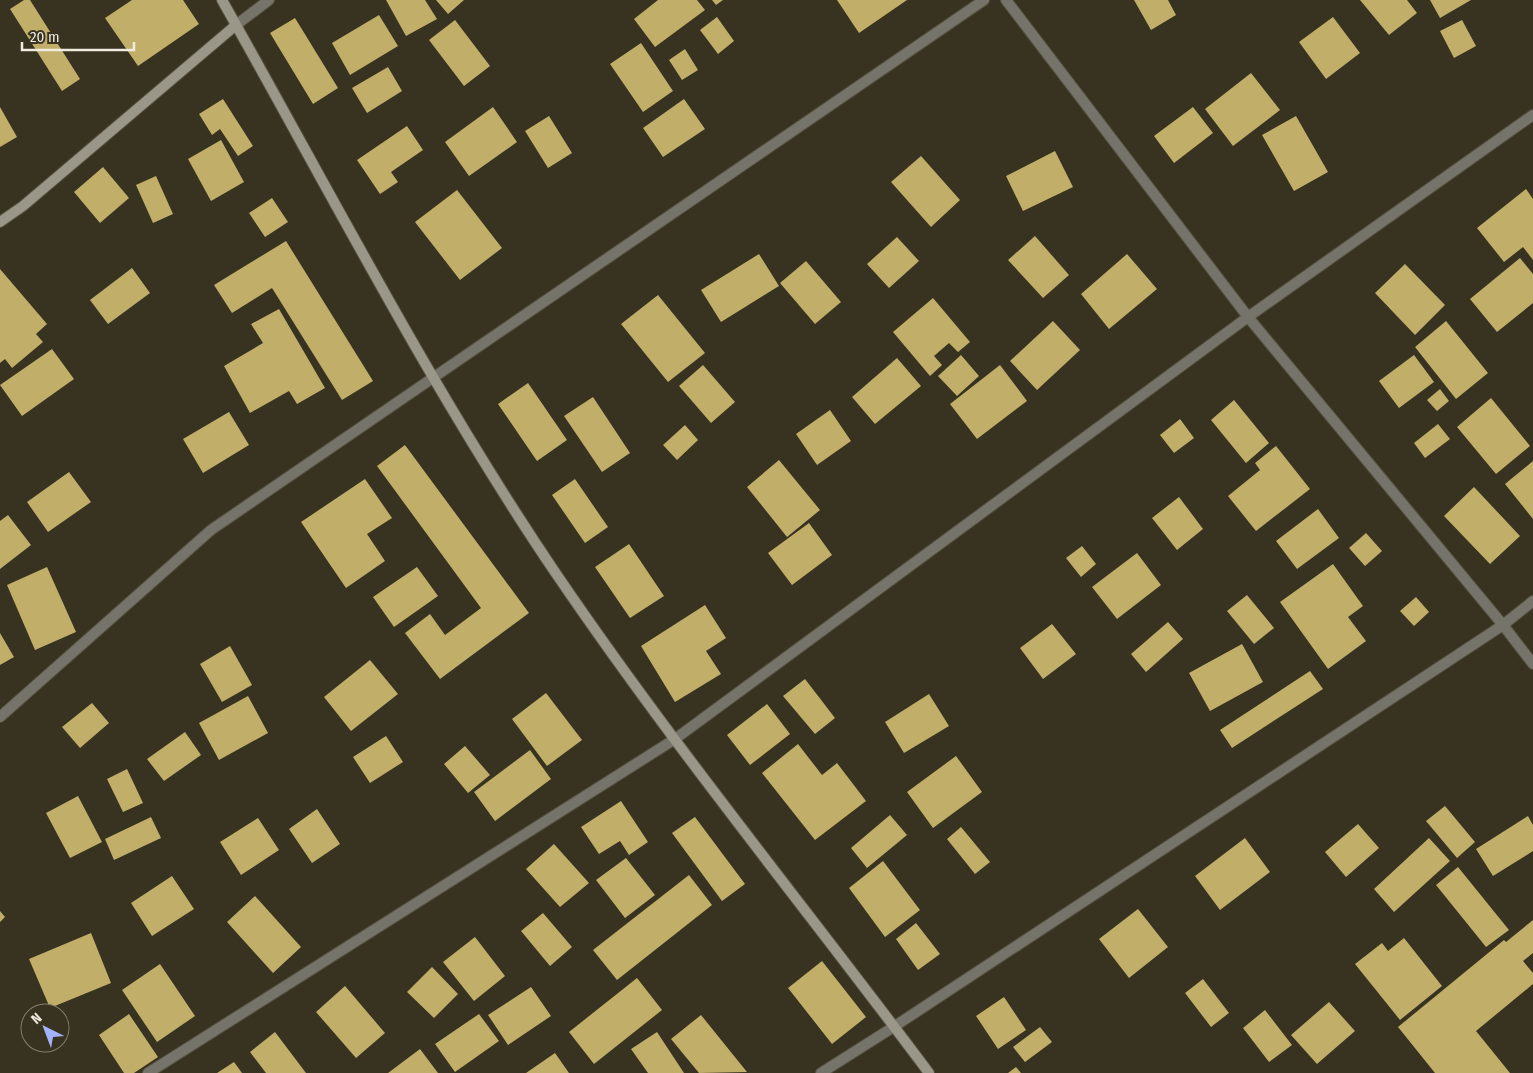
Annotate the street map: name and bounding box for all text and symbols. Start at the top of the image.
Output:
scale bar [22,20,135,52]
text: 20 m [30,28,60,46]
north arrow [20,1003,70,1053]
text: N [28,1010,45,1028]

